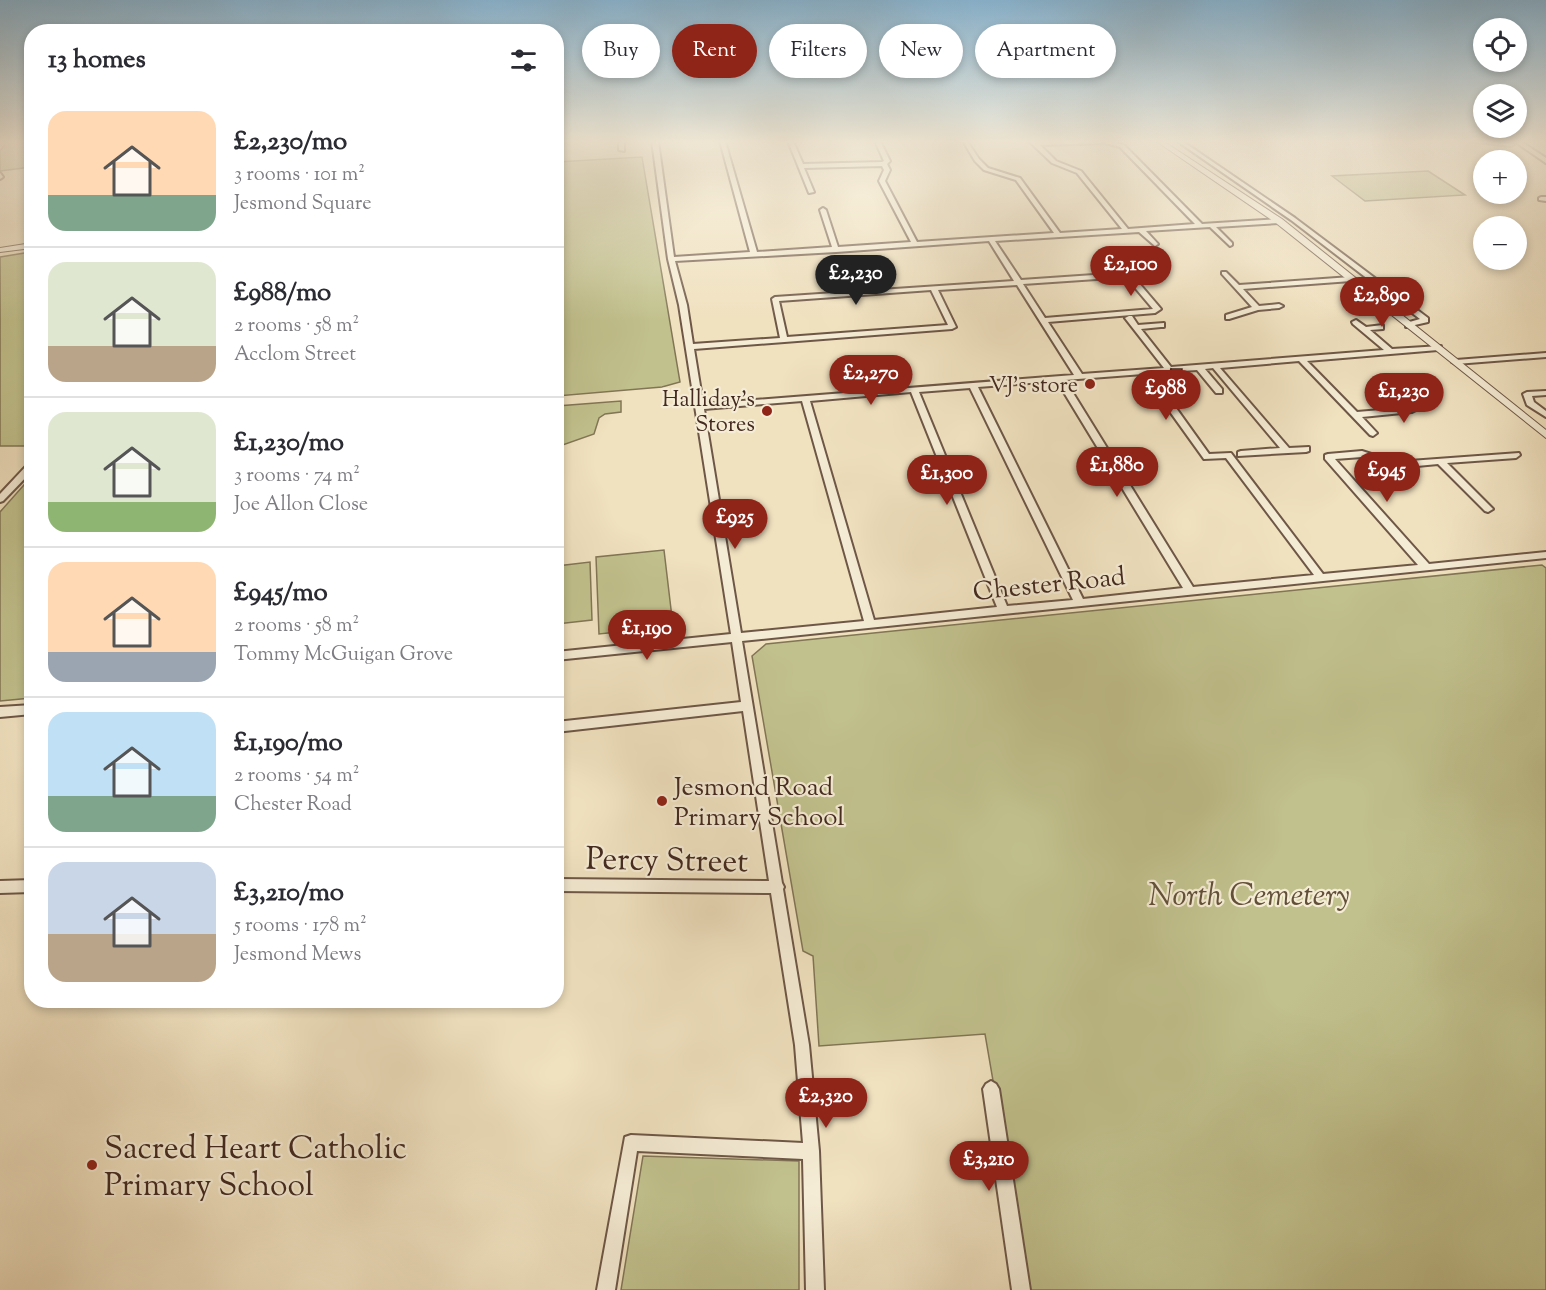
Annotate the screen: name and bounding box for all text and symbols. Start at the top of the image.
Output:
map controls [1473,18,1527,270]
button: locate [1473,18,1527,72]
chip: Buy [582,24,660,78]
chip: Rent [672,24,757,78]
chip: Filters [769,24,867,78]
chip: New [879,24,963,78]
chip: Apartment [975,24,1116,78]
text: 13 homes [48,42,146,79]
icon: filters [507,44,540,77]
button: layers [1473,84,1527,138]
text: £2,230/mo [234,124,347,161]
icon: home [96,135,168,207]
button: + [1473,150,1527,204]
text: 3 rooms · 101 m² [234,161,365,190]
text: Jesmond Square [234,190,372,219]
button: − [1473,216,1527,270]
pin: £2,100 [1082,246,1180,297]
text: £2,100 [1104,251,1158,280]
pin: £2,230 [807,255,905,306]
text: £2,230 [829,260,883,289]
text: £988/mo [234,275,331,312]
pin: £2,890 [1333,277,1431,328]
text: £2,890 [1354,282,1410,311]
icon: home [96,286,168,358]
text: 2 rooms · 58 m² [234,312,359,341]
text: Acclom Street [234,341,356,370]
pin: £2,270 [822,355,920,406]
text: £2,270 [843,360,899,389]
pin: £988 [1130,370,1202,421]
place label: VJ's store [989,371,1078,403]
pin: £1,230 [1355,373,1453,424]
text: £988 [1146,375,1186,404]
marker: VJ's store [1083,377,1097,391]
text: £1,230 [1379,378,1429,407]
place label: Halliday's Stores [662,385,755,442]
marker: Halliday's Stores [760,404,774,418]
text: £1,230/mo [234,425,344,462]
icon: home [96,436,168,508]
pin: £1,880 [1068,447,1166,498]
text: £1,880 [1090,452,1144,481]
pin: £945 [1351,452,1423,503]
pin: £1,300 [898,455,996,506]
text: £945 [1368,457,1406,486]
text: £1,300 [921,460,973,489]
text: 3 rooms · 74 m² [234,462,360,491]
text: Joe Allon Close [234,491,368,520]
pin: £925 [699,499,771,550]
text: £925 [716,504,754,533]
street label: Chester Road [971,559,1128,612]
text: £945/mo [234,575,328,612]
icon: home [96,586,168,658]
pin: £1,190 [598,610,696,661]
text: 2 rooms · 58 m² [234,612,359,641]
text: £1,190 [622,615,672,644]
text: Tommy McGuigan Grove [234,641,453,670]
text: £1,190/mo [234,725,343,762]
icon: home [96,736,168,808]
text: 2 rooms · 54 m² [234,762,359,791]
place label: Jesmond Road Primary School [672,770,844,837]
text: Chester Road [234,791,352,820]
marker: Jesmond Road Primary School [655,794,669,808]
street label: Percy Street [585,838,749,886]
park label: North Cemetery [1148,874,1350,920]
text: £3,210/mo [234,875,344,912]
icon: home [96,886,168,958]
text: 5 rooms · 178 m² [234,912,367,941]
text: Jesmond Mews [234,941,361,970]
pin: £2,320 [777,1078,875,1129]
text: £2,320 [799,1083,853,1112]
place label: Sacred Heart Catholic Primary School [104,1127,407,1210]
pin: £3,210 [940,1141,1038,1192]
text: £3,210 [964,1146,1014,1175]
marker: Sacred Heart Catholic Primary School [85,1158,99,1172]

